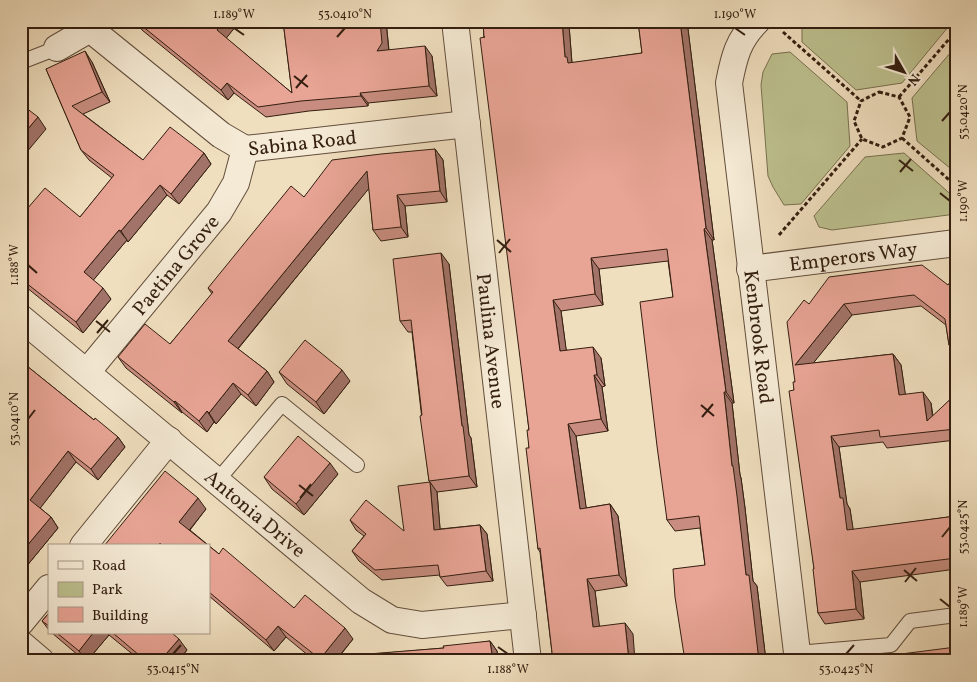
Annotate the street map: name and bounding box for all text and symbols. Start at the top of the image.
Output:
text: 1.189°W [213,7,255,23]
text: 53.0410°N [318,7,372,23]
text: 1.190°W [714,7,756,23]
north arrow [880,48,930,98]
text: N [902,69,924,89]
text: 53.0420°N [956,84,972,140]
street label: Sabina Road [247,125,358,165]
text: 1.190°W [956,180,972,222]
street label: Paetina Grove [127,210,227,323]
street label: Emperors Way [788,236,919,280]
text: 1.188°W [7,244,23,286]
street label: Kenbrook Road [735,269,779,406]
street label: Paulina Avenue [468,272,511,410]
text: 53.0410°N [7,392,23,446]
street label: Antonia Drive [197,464,311,565]
text: 53.0425°N [956,500,972,554]
legend [48,544,210,634]
text: Road [92,556,126,577]
text: Park [92,580,123,601]
text: 1.189°W [956,586,972,628]
text: Building [92,606,149,627]
text: 53.0415°N [147,662,199,678]
text: 1.188°W [487,662,529,678]
text: 53.0425°N [819,662,873,678]

